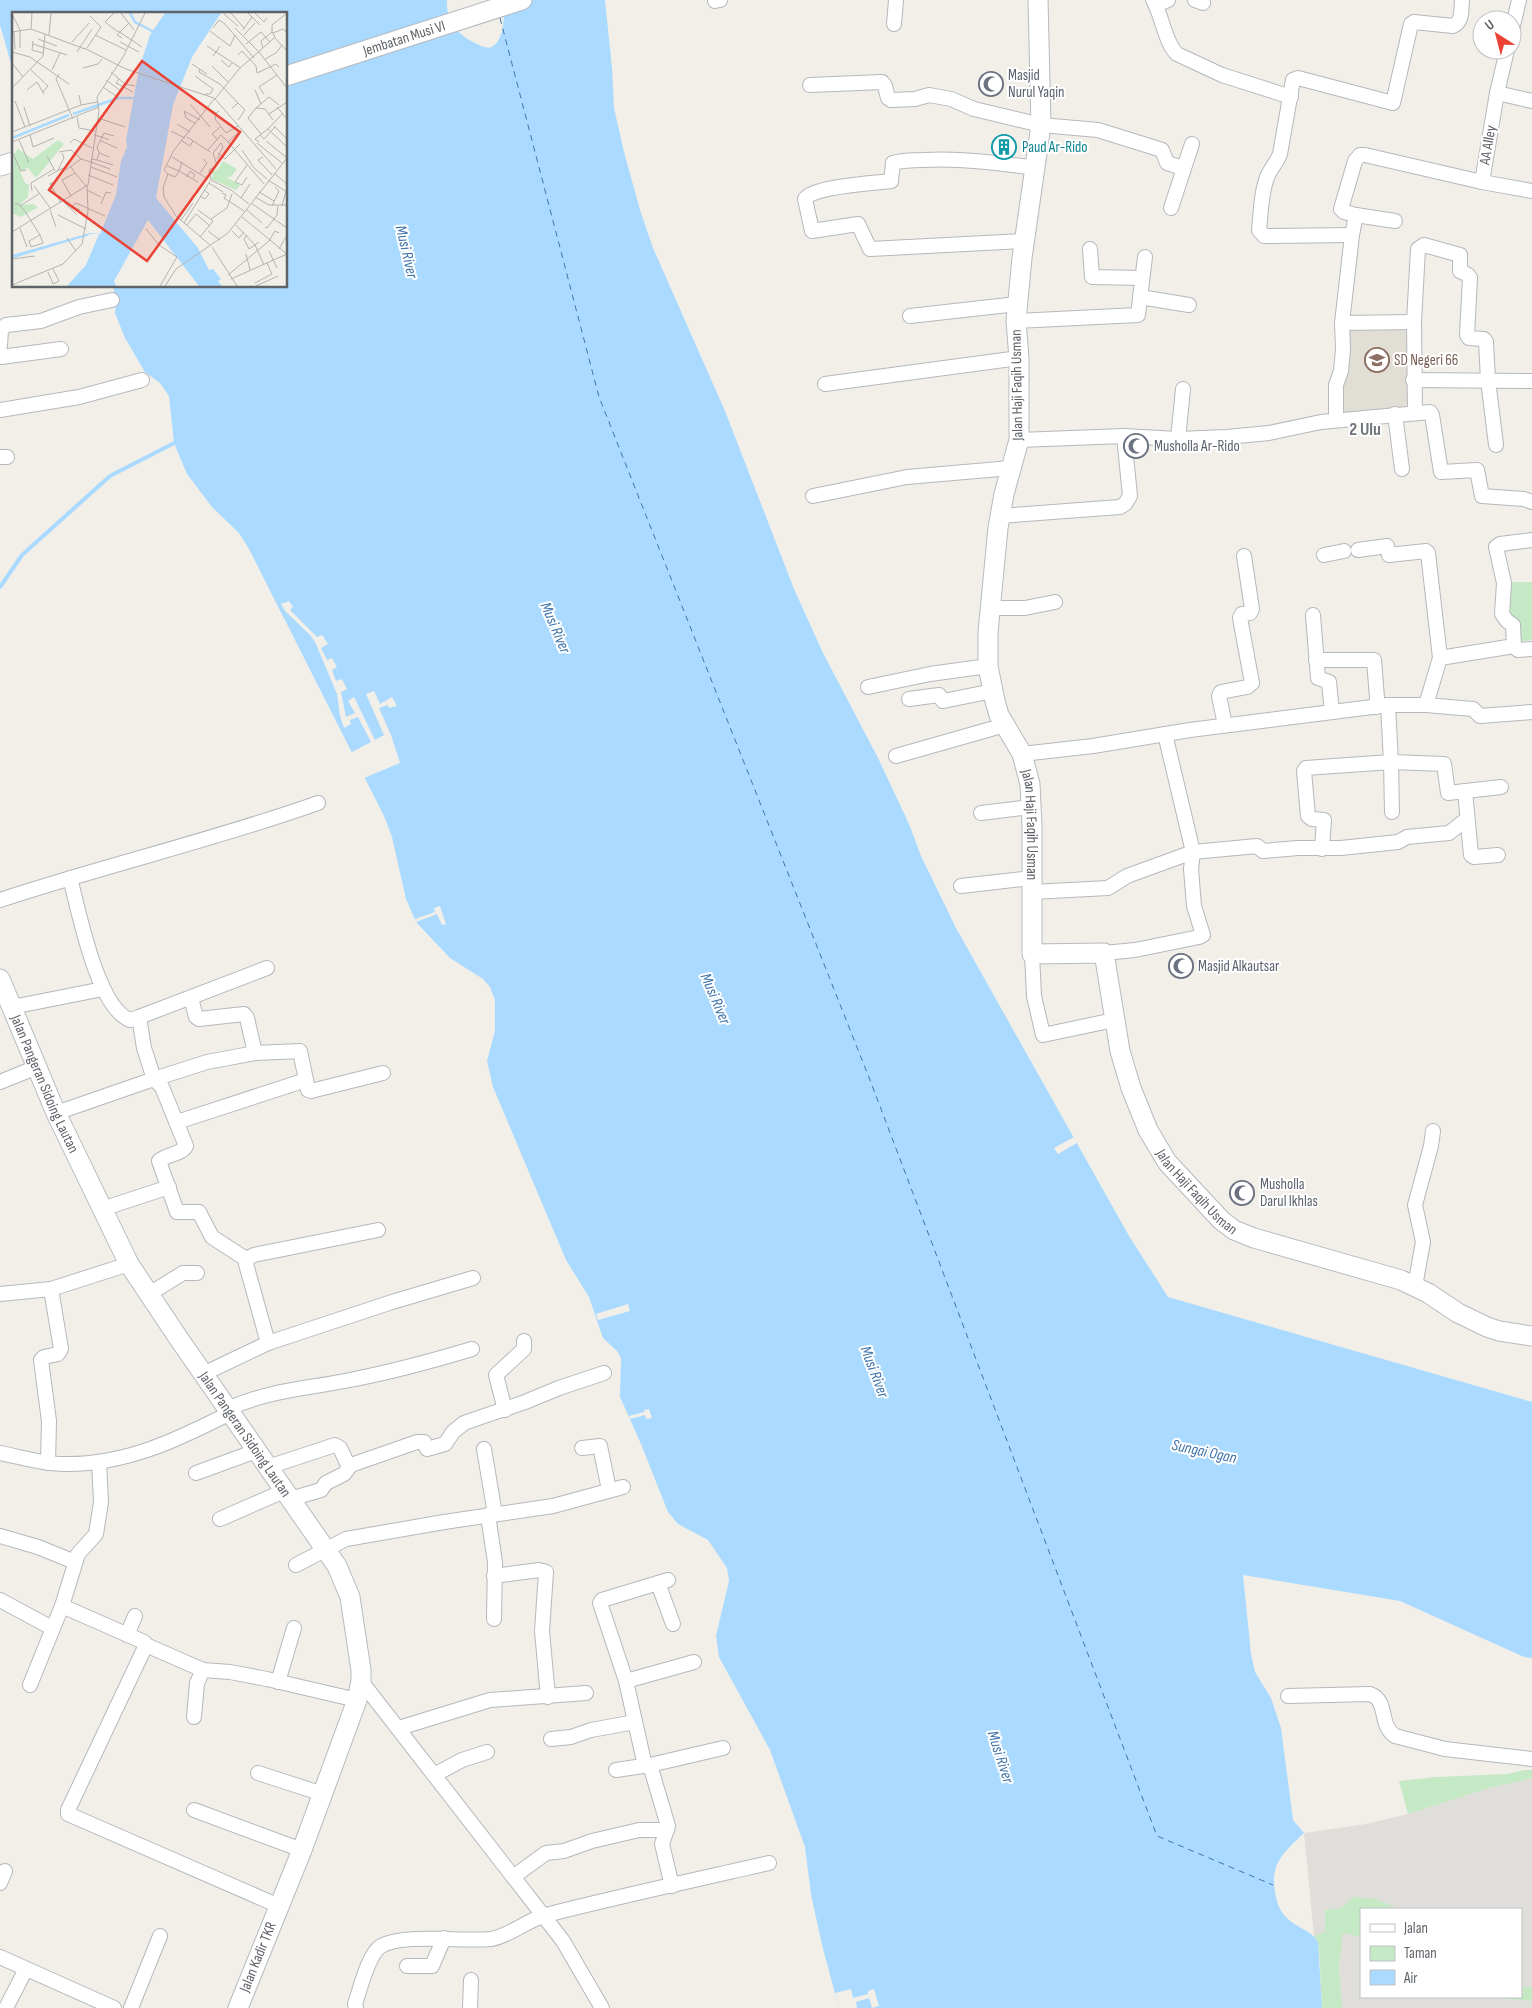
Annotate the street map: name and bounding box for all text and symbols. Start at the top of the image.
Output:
north arrow [1472,10,1522,60]
inset map [12,12,288,288]
street label: Jembatan Musi VI [360,16,448,60]
text: U [1482,16,1498,34]
place label: Masjid Nurul Yaqin [1008,66,1065,102]
mosque icon: Masjid Nurul Yaqin [978,71,1004,97]
street label: AA Alley [1475,124,1501,167]
building icon: Paud Ar-Rido [991,134,1017,160]
place label: Paud Ar-Rido [1022,138,1087,157]
water label: Musi River [391,224,421,281]
street label: Jalan Haji Faqih Usman [1007,329,1027,442]
school or university icon: SD Negeri 66 [1364,347,1390,373]
place label: SD Negeri 66 [1394,351,1458,370]
district label: 2 Ulu [1349,419,1381,440]
mosque icon: Musholla Ar-Rido [1123,433,1149,459]
place label: Musholla Ar-Rido [1154,437,1240,456]
water label: Musi River [536,600,574,657]
street label: Jalan Haji Faqih Usman [1017,766,1042,880]
mosque icon: Masjid Alkautsar [1168,953,1194,979]
place label: Masjid Alkautsar [1198,957,1280,976]
water label: Musi River [696,971,734,1028]
street label: Jalan Pangeran Sidoing Lautan [6,1011,83,1156]
street label: Jalan Haji Faqih Usman [1151,1145,1241,1239]
place label: Musholla Darul Ikhlas [1260,1175,1318,1211]
mosque icon: Musholla Darul Ikhlas [1229,1180,1255,1206]
water label: Musi River [856,1344,893,1401]
street label: Jalan Pangeran Sidoing Lautan [194,1367,296,1501]
water label: Sungai Ogan [1170,1436,1238,1468]
water label: Musi River [983,1729,1017,1786]
legend [1360,1908,1522,1998]
street label: Jalan Kadir TKR [235,1919,281,1996]
text: Jalan [1403,1919,1428,1938]
text: Taman [1404,1944,1437,1963]
text: Air [1403,1969,1418,1988]

